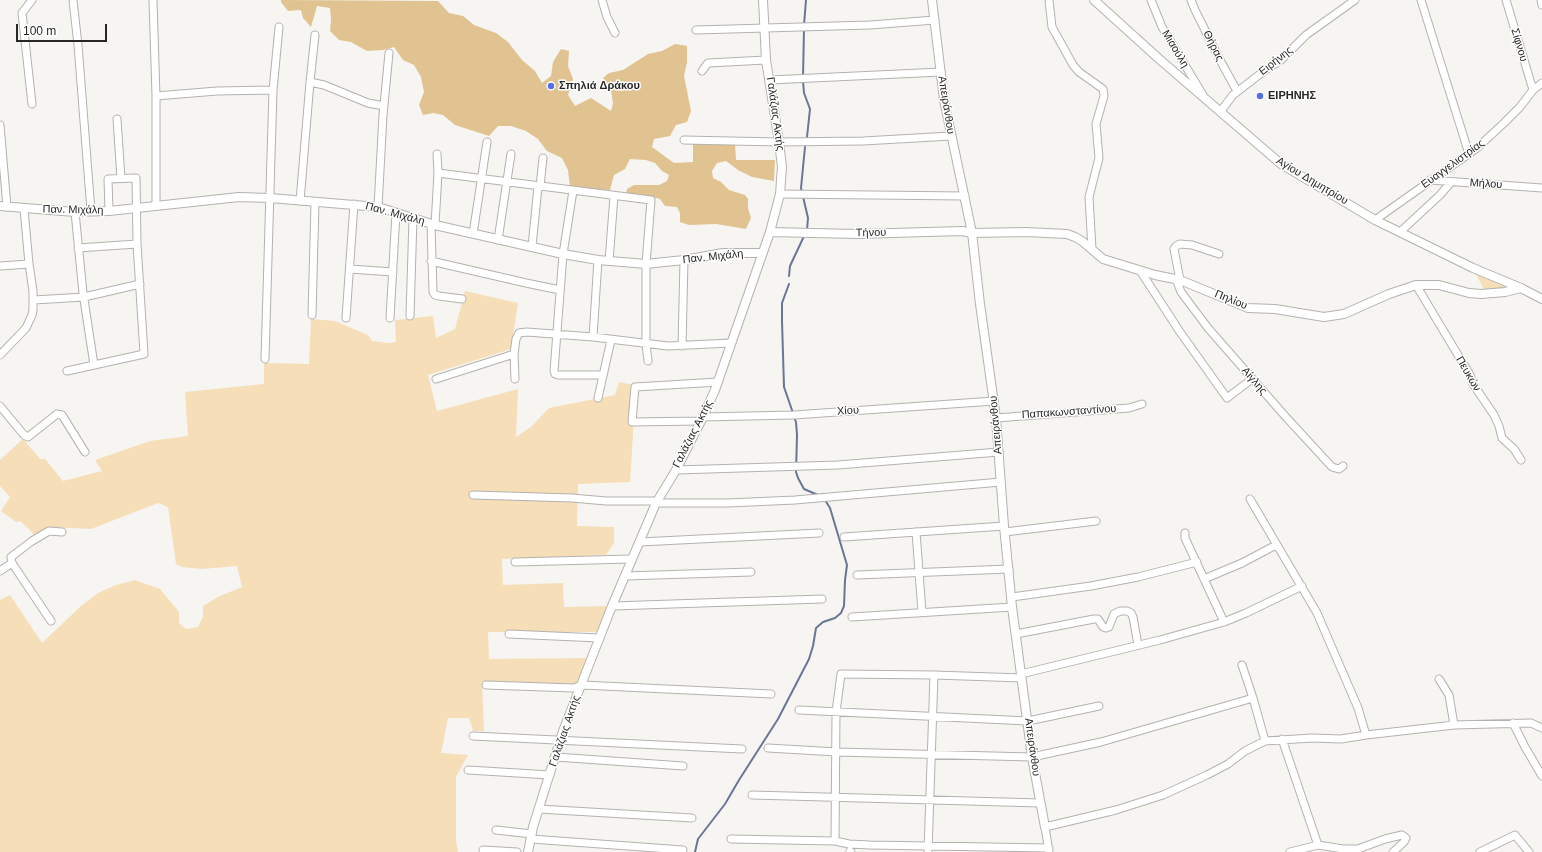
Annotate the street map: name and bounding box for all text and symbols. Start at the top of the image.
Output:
scale bar [18,16,109,42]
text: 100 m [23,24,56,38]
street label: Σίφνου [1508,27,1530,63]
street label: Μιαούλη [1159,28,1191,70]
street label: Θήρας [1200,28,1226,64]
street label: Ειρήνης [1257,44,1295,78]
street label: Απειράνθου [935,75,957,135]
street label: Γαλάζιας Ακτής [763,76,787,152]
place label: Σπηλιά Δράκου [559,79,640,93]
marker: Σπηλιά Δράκου [546,81,556,91]
place label: ΕΙΡΗΝΗΣ [1268,89,1316,103]
marker: ΕΙΡΗΝΗΣ [1255,91,1265,101]
street label: Ευαγγελιστρίας [1419,137,1487,191]
street label: Αγίου Δημητρίου [1274,154,1350,208]
street label: Μήλου [1469,176,1503,192]
street label: Παν. Μιχάλη [364,200,426,228]
street label: Παν. Μιχάλη [42,203,104,217]
street label: Τήνου [856,226,886,240]
street label: Παν. Μιχάλη [682,247,744,267]
street label: Πηλίου [1213,287,1249,313]
street label: Πευκών [1453,354,1483,394]
street label: Αίγλης [1238,365,1270,397]
street label: Απειράνθου [987,395,1005,455]
street label: Γαλάζιας Ακτής [670,398,716,470]
street label: Παπακωνσταντίνου [1021,402,1117,422]
street label: Χίου [837,404,859,418]
street label: Γαλάζιας Ακτής [547,694,583,768]
street label: Απειράνθου [1021,717,1043,777]

